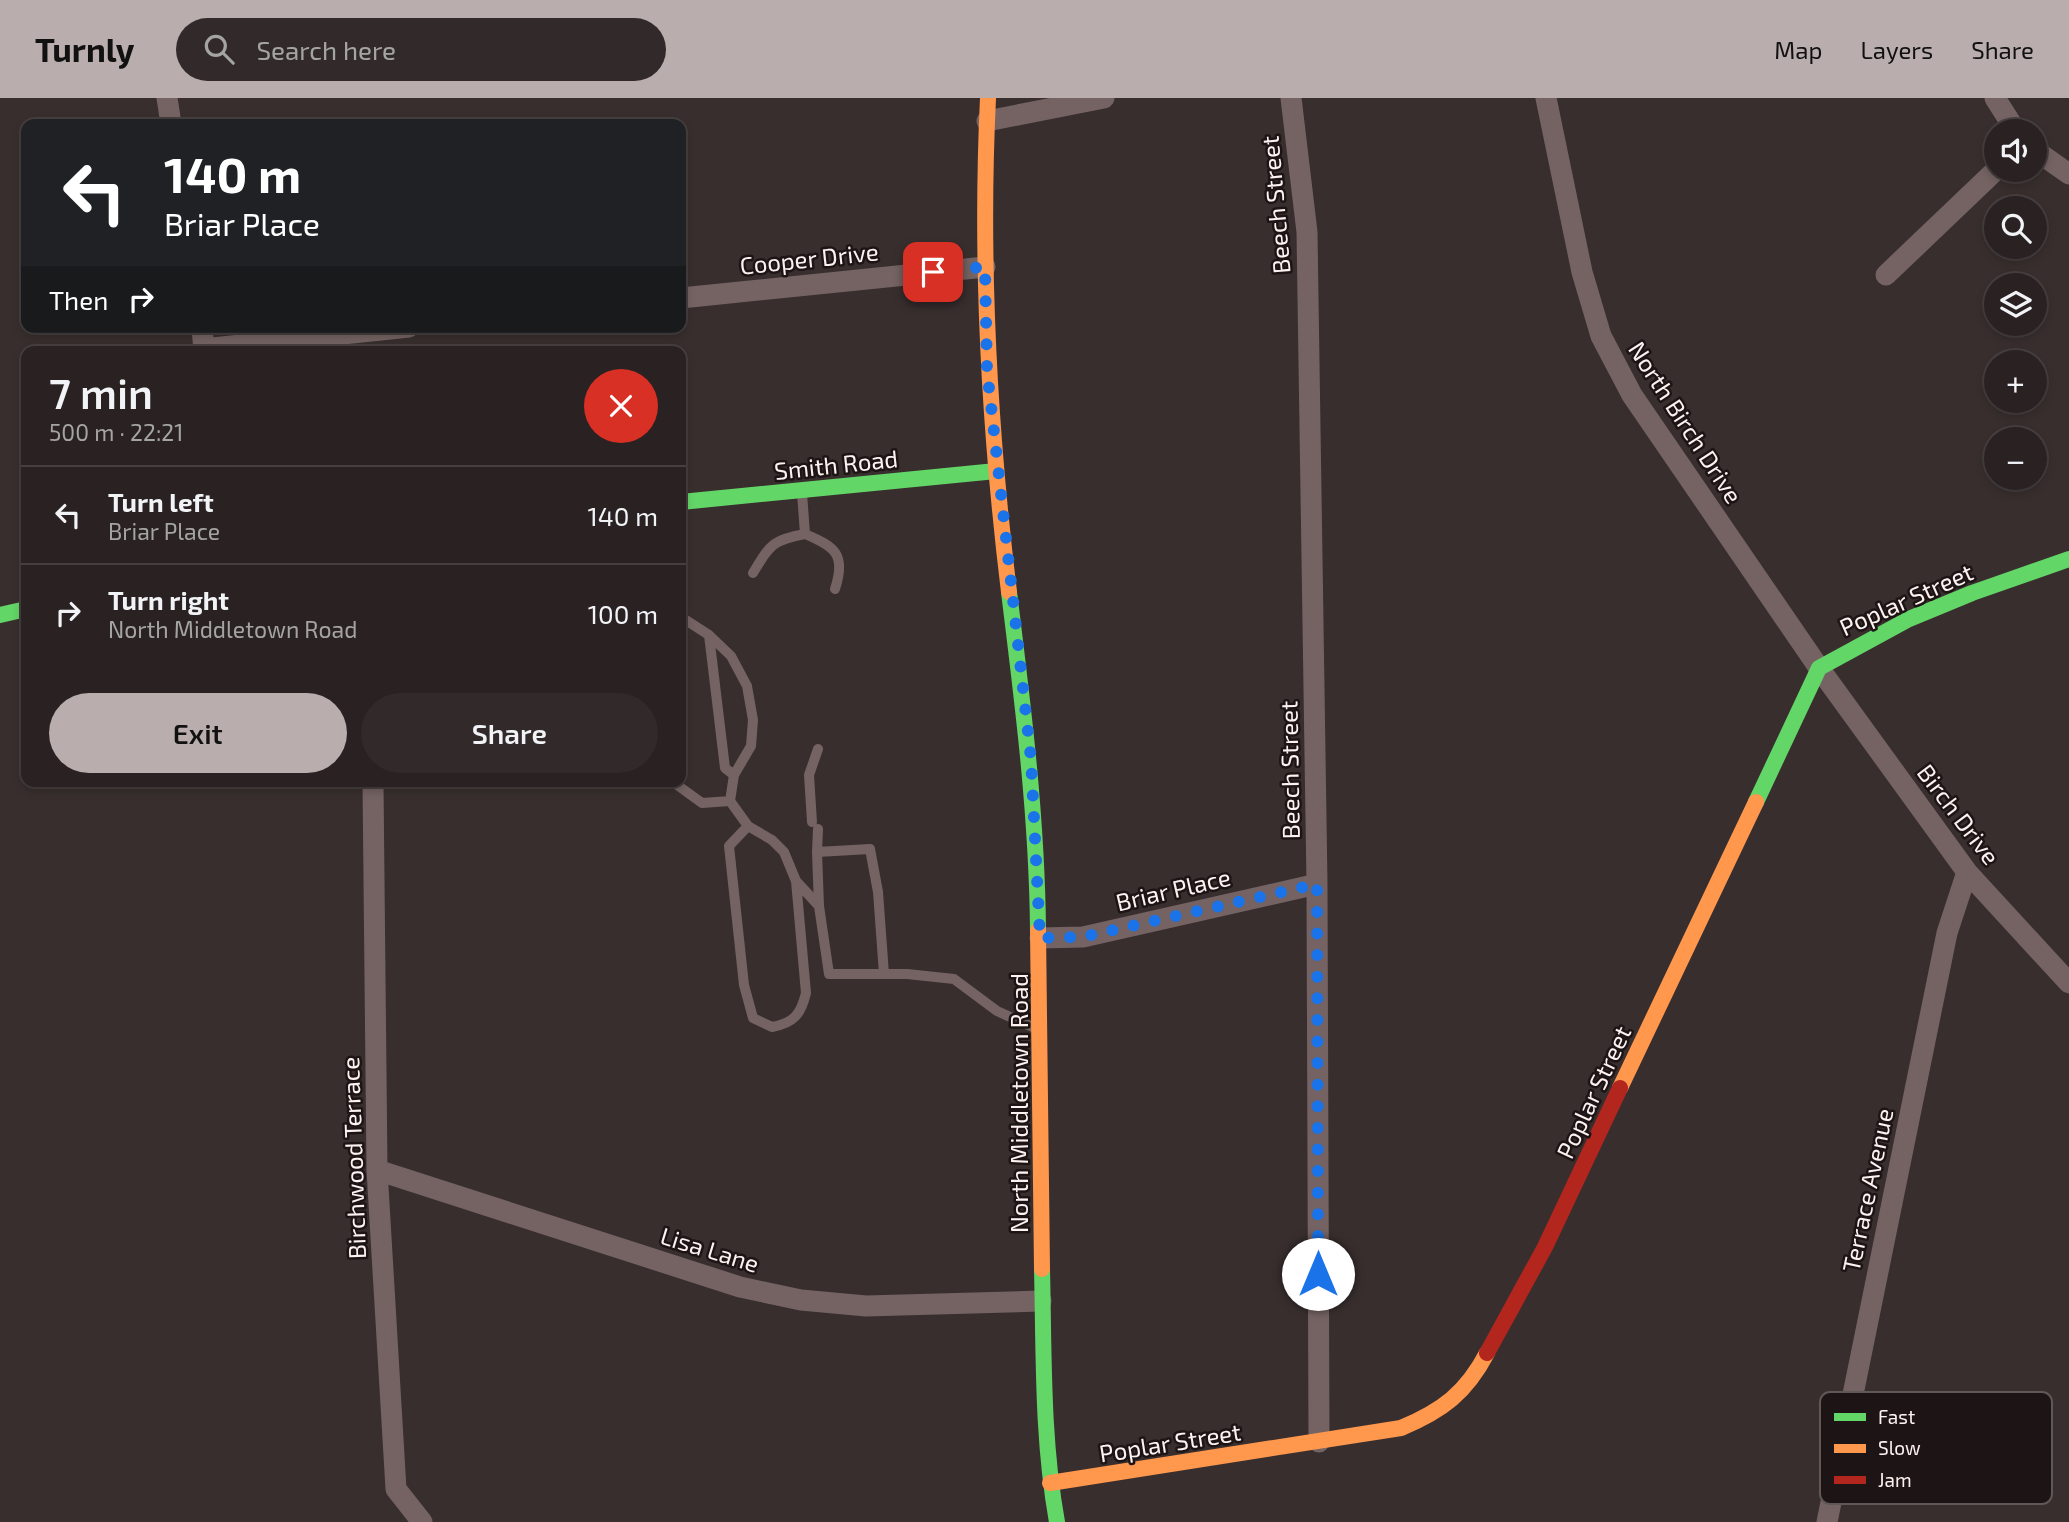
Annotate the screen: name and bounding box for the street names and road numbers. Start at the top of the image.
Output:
street label: Beech Street [1255,135,1295,275]
street label: Cooper Drive [738,236,880,280]
street label: North Birch Drive [1623,336,1749,508]
street label: Smith Road [773,443,899,485]
street label: Poplar Street [1835,557,1977,641]
street label: Beech Street [1273,701,1305,839]
street label: Birch Drive [1912,758,2006,870]
street label: Briar Place [1113,862,1233,916]
street label: North Middletown Road [1004,973,1033,1233]
street label: Poplar Street [1550,1021,1636,1163]
street label: Birchwood Terrace [335,1056,371,1260]
street label: Terrace Avenue [1836,1106,1898,1274]
street label: Lisa Lane [657,1220,763,1278]
street label: Poplar Street [1097,1416,1243,1468]

